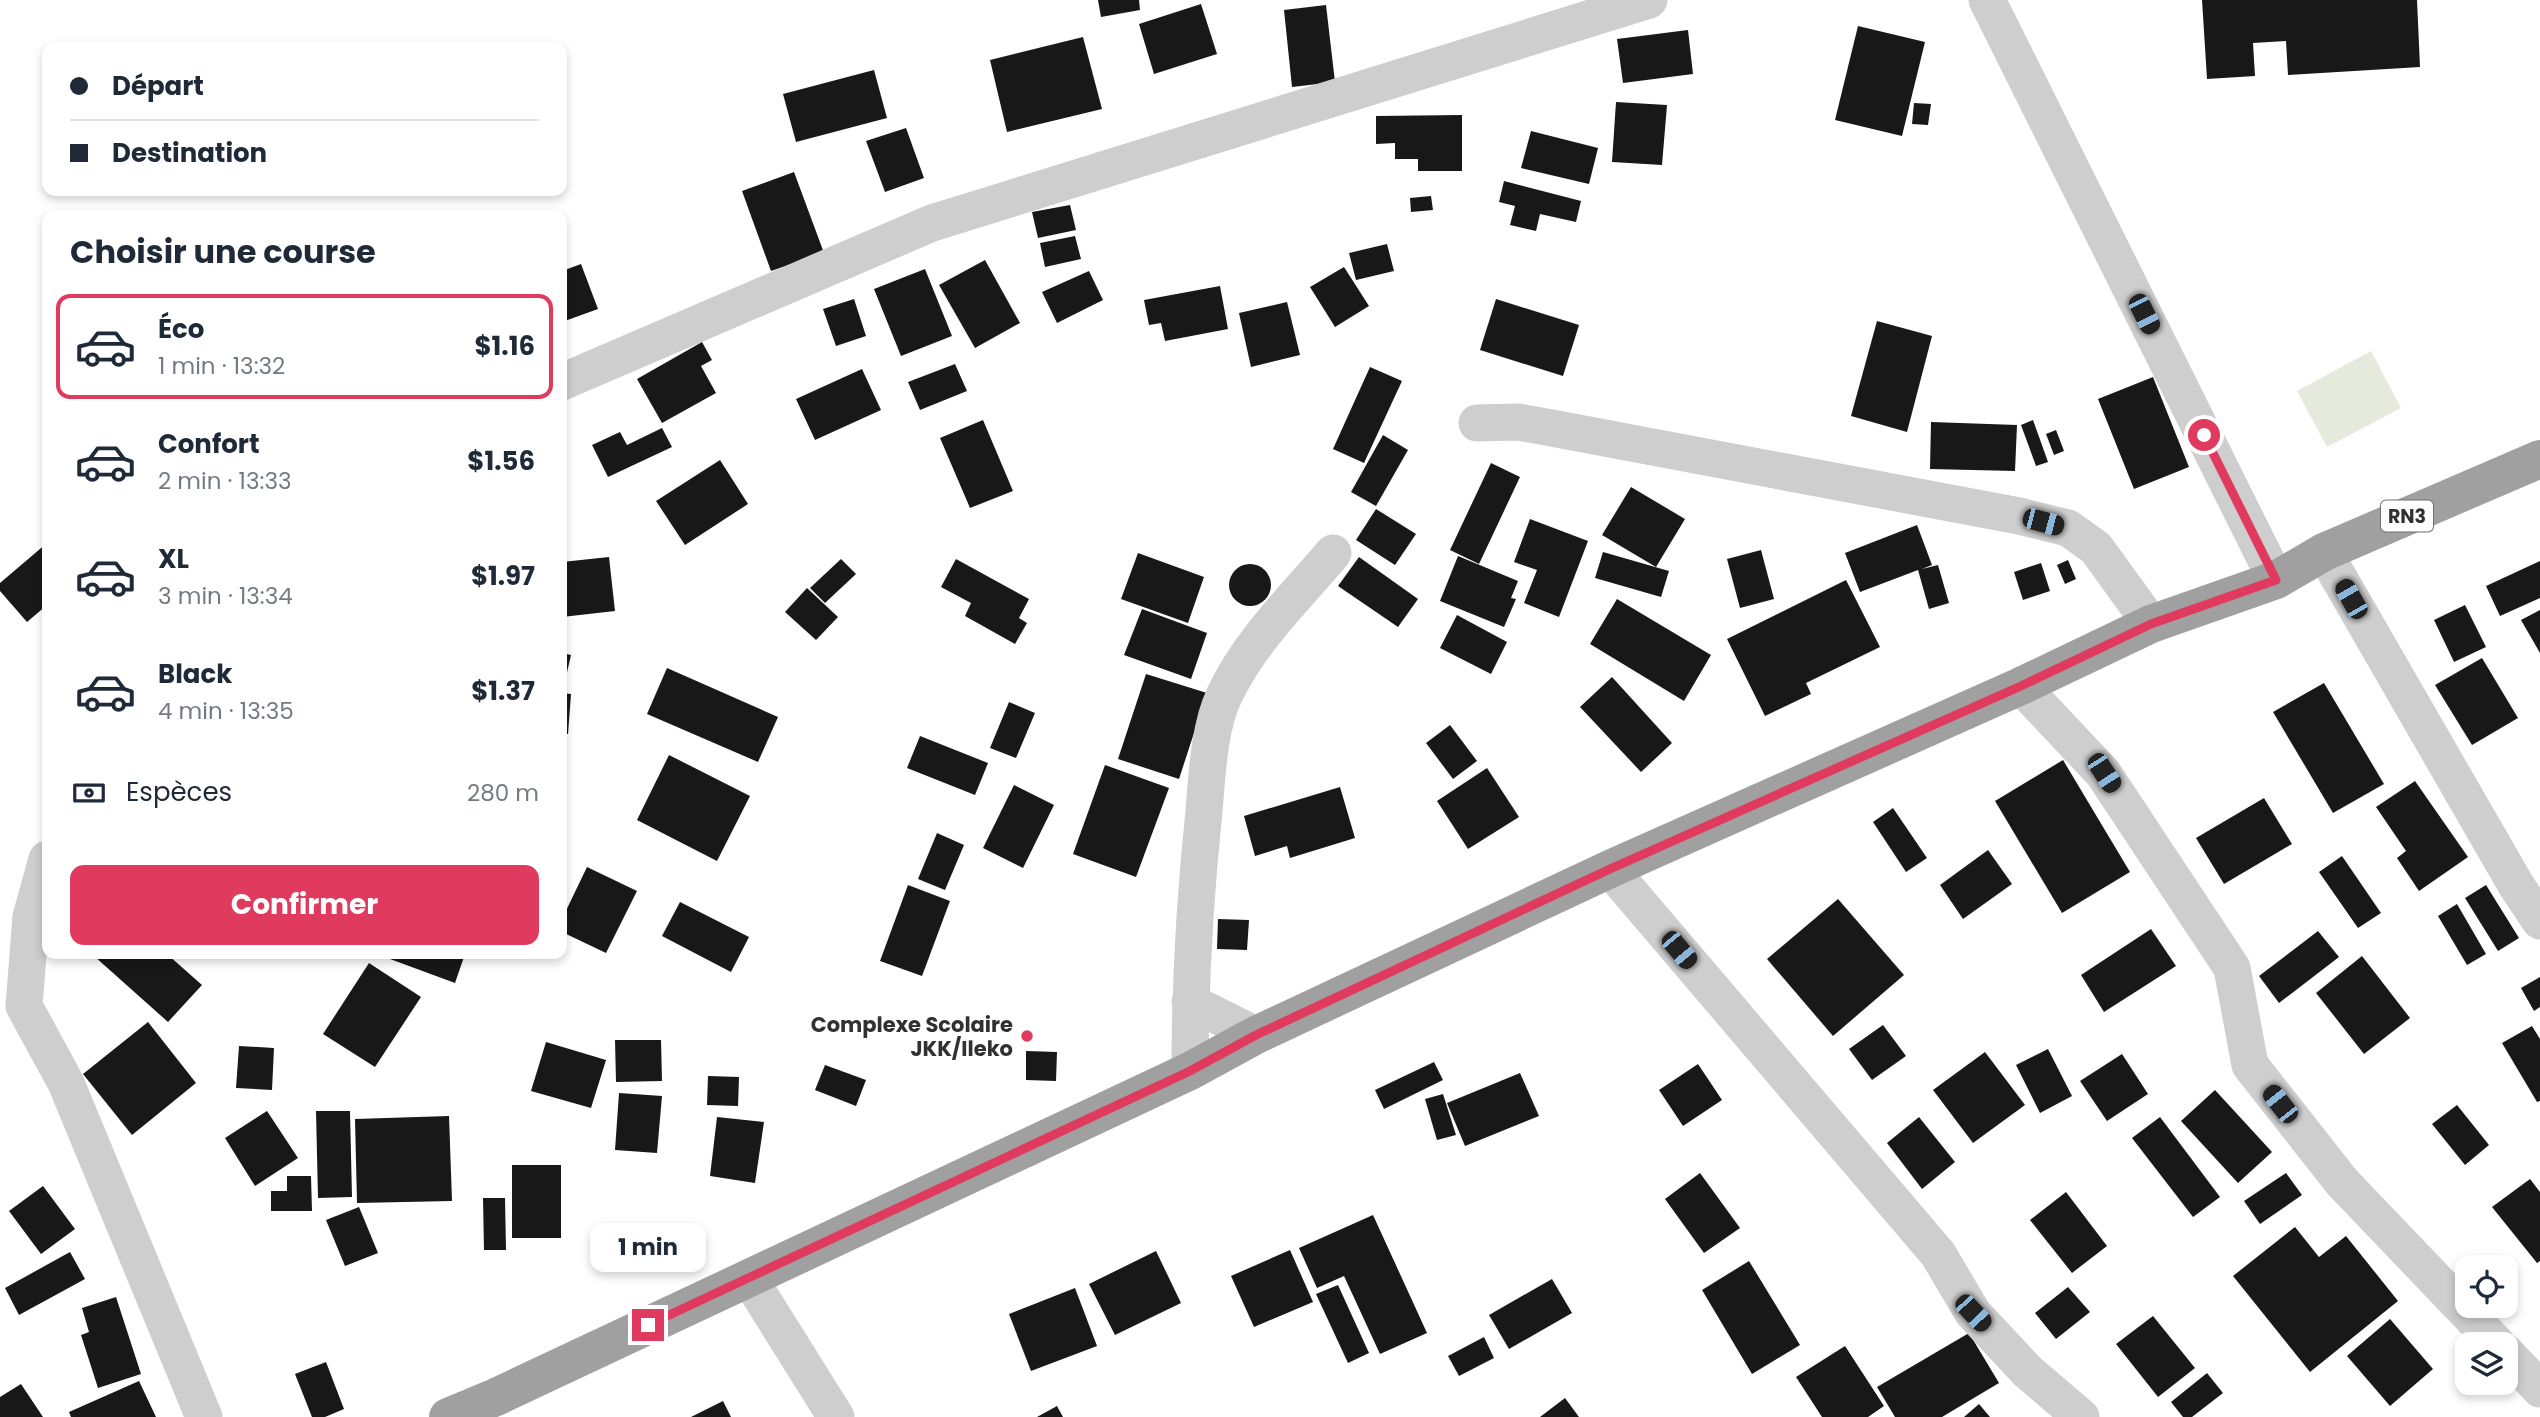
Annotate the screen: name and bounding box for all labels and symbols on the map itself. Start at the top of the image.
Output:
car [2126,291,2163,337]
route start [2188,419,2220,451]
road number: RN3 [2381,500,2433,531]
car [2020,506,2067,538]
car [2332,576,2371,622]
car [2084,750,2125,796]
car [1658,927,1701,973]
place label: Complexe Scolaire JKK/Ileko [811,1010,1013,1063]
marker: Complexe Scolaire JKK/Ileko [1019,1028,1035,1044]
car [2259,1081,2302,1127]
callout: 1 min [590,1224,706,1272]
car [1951,1290,1996,1336]
route end [632,1309,664,1341]

